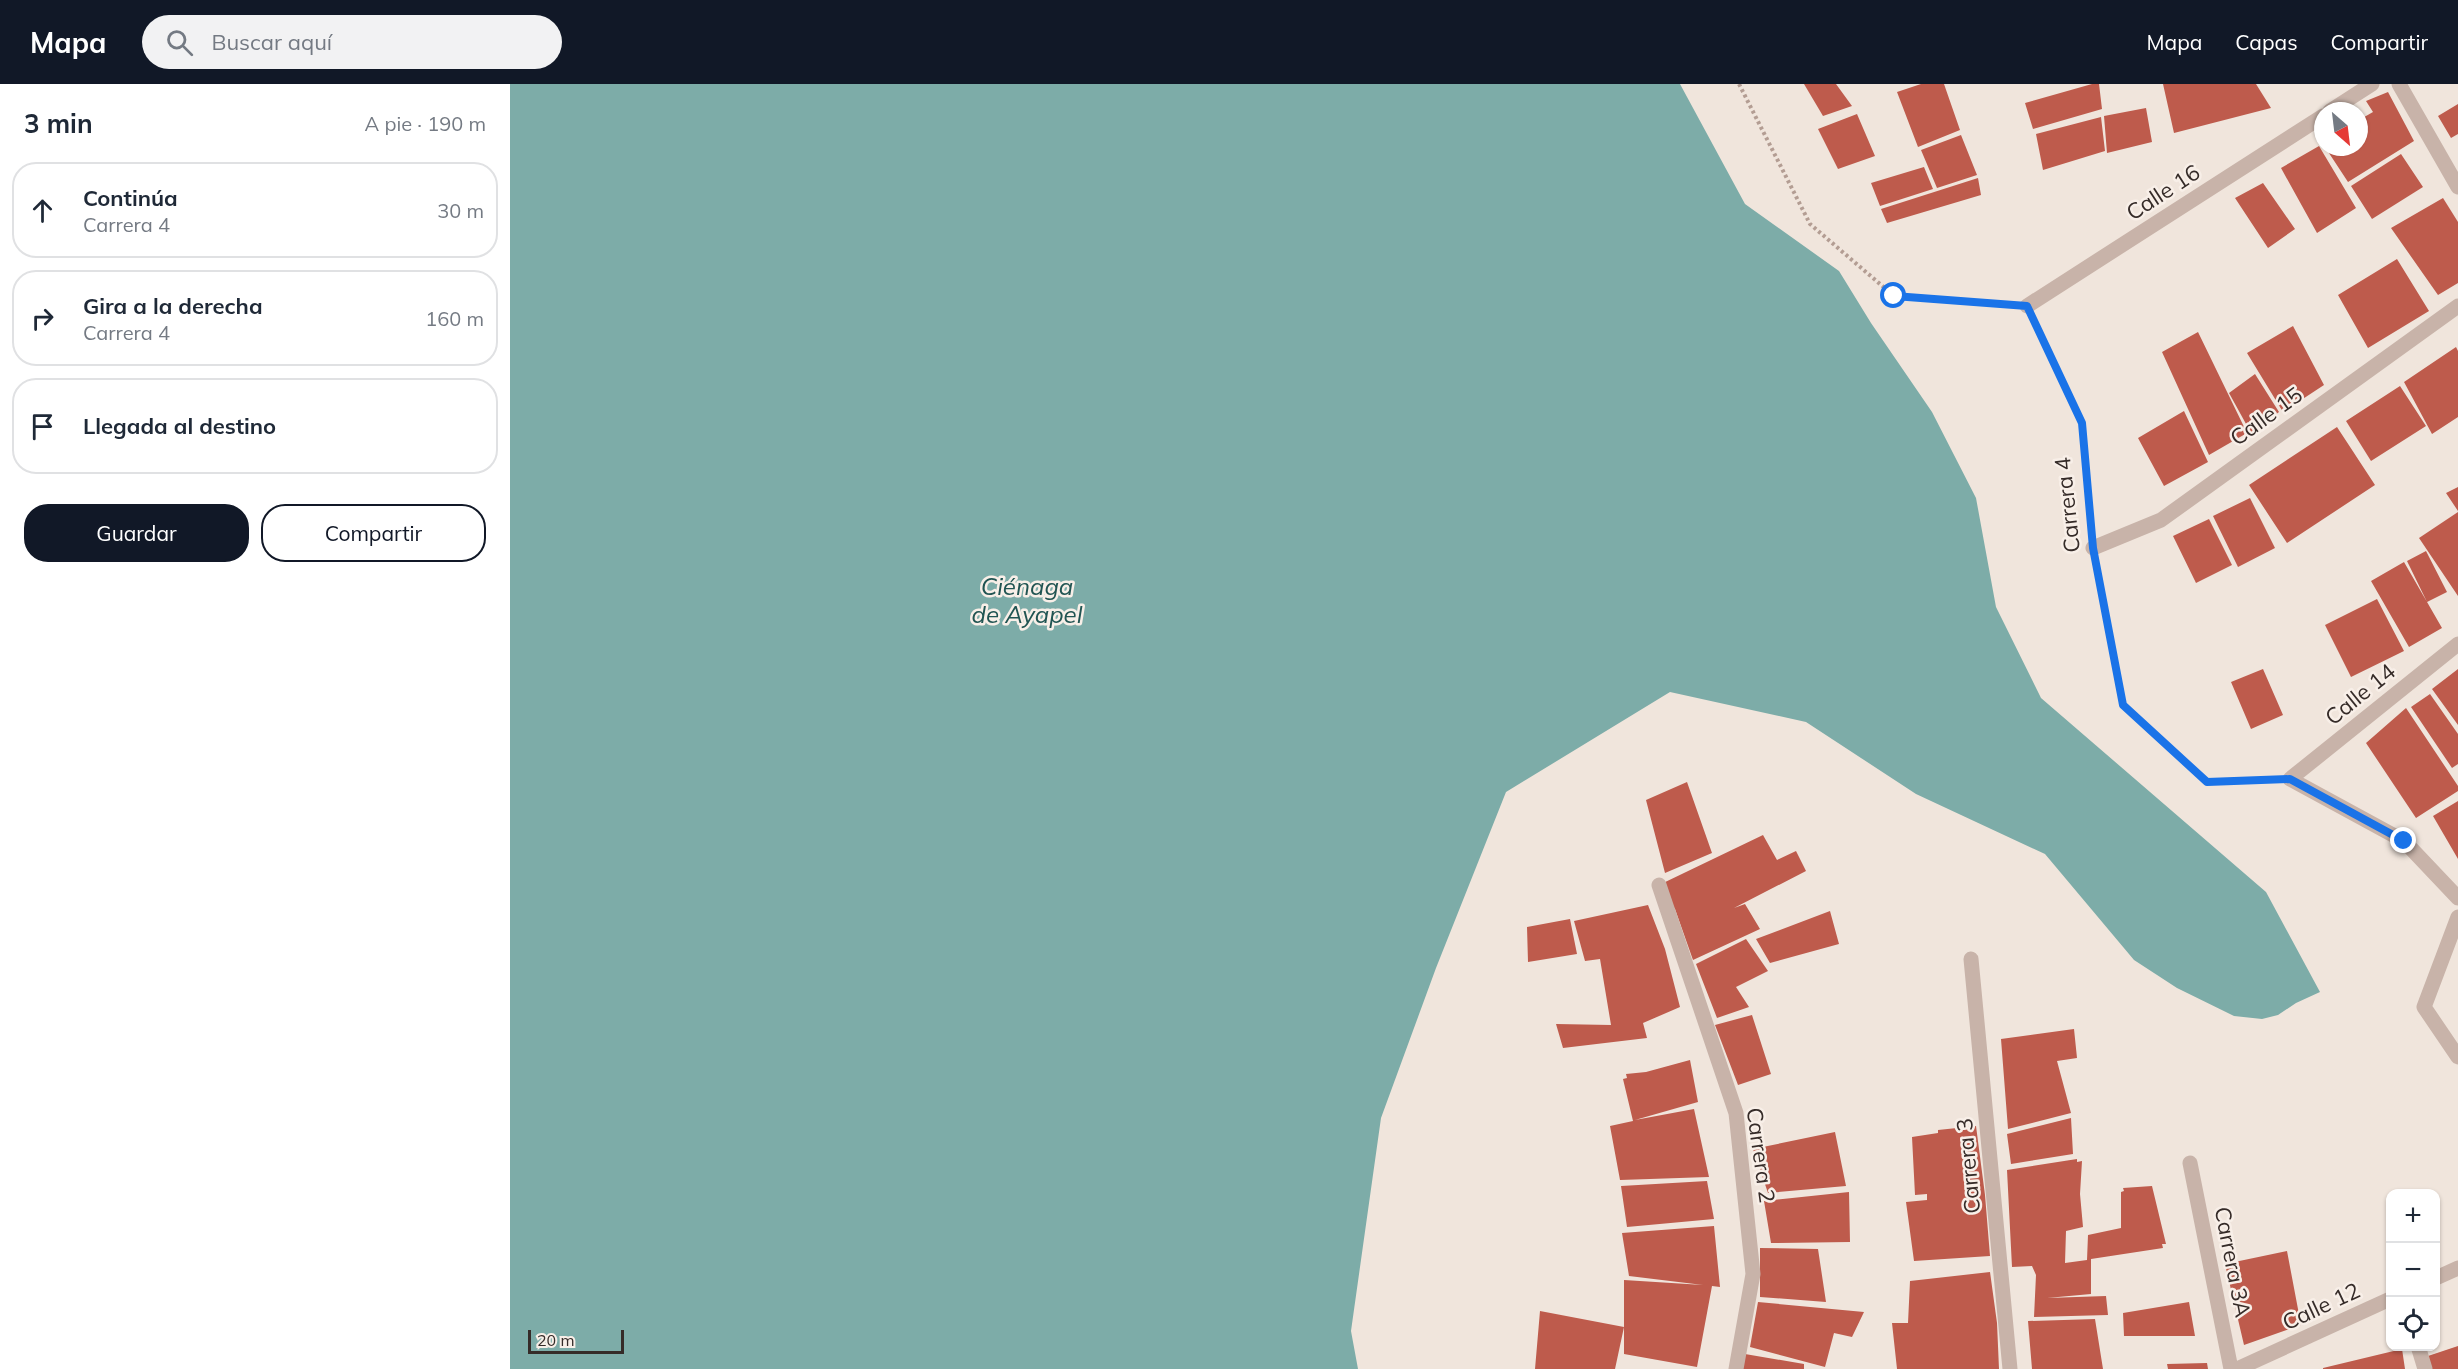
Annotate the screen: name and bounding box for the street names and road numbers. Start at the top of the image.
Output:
street label: Calle 16 [2121,158,2205,226]
street label: Calle 15 [2224,380,2308,452]
street label: Carrera 4 [2048,456,2086,554]
street label: Calle 14 [2319,657,2401,731]
street label: Carrera 2 [1740,1106,1782,1204]
street label: Carrera 3 [1950,1117,1986,1215]
street label: Carrera 3A [2209,1204,2257,1320]
street label: Calle 12 [2278,1276,2364,1336]

